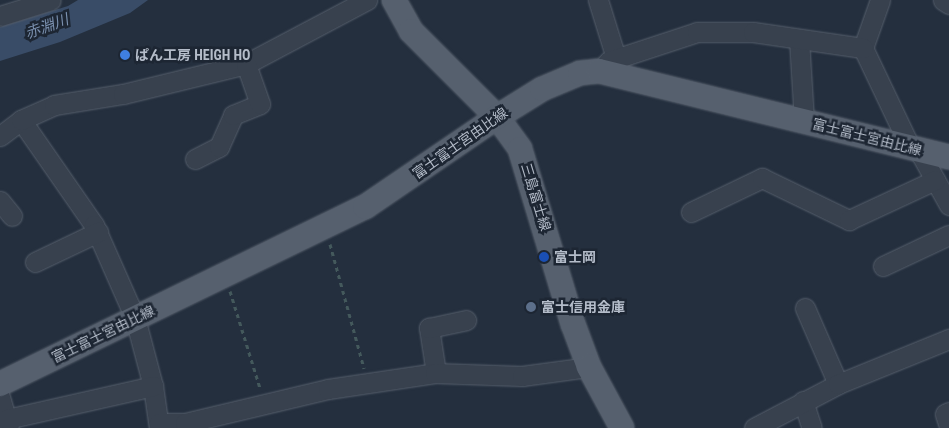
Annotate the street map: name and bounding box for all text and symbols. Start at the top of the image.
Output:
water label: 赤淵川 [23,11,71,43]
place label: ぱん工房 HEIGH HO [135,47,251,63]
marker: ぱん工房 HEIGH HO [119,49,131,61]
street label: 富士富士宮由比線 [409,104,511,182]
street label: 富士富士宮由比線 [811,115,923,159]
street label: 三島富士線 [518,161,554,233]
place label: 富士岡 [554,249,596,265]
marker: 富士岡 [538,251,550,263]
place label: 富士信用金庫 [541,299,625,315]
marker: 富士信用金庫 [525,301,537,313]
street label: 富士富士宮由比線 [49,302,157,366]

